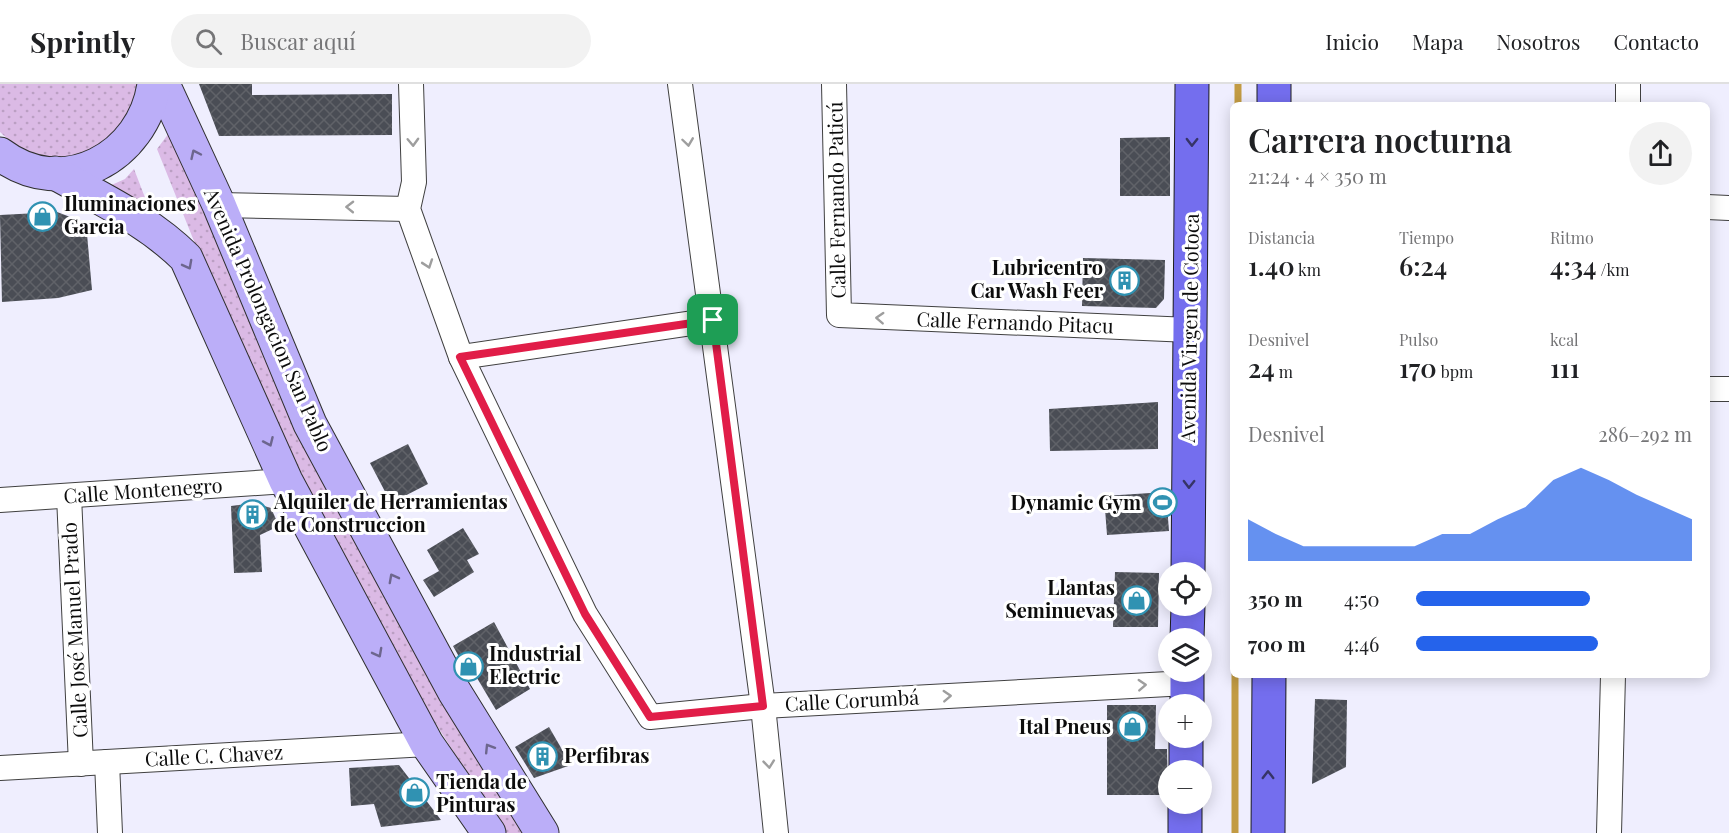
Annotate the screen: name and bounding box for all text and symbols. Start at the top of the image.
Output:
search box [171,14,591,68]
text: Sprintly [30,23,135,60]
icon: search [192,25,225,58]
text: Buscar aquí [240,26,356,56]
text: Inicio [1325,27,1379,55]
text: Mapa [1412,27,1463,55]
text: Nosotros [1496,27,1580,55]
text: Contacto [1613,27,1699,55]
street label: Calle Fernando Paticú [820,101,851,299]
text: Carrera nocturna [1248,117,1512,161]
button: share [1629,122,1692,185]
one-way arrow [681,137,694,147]
one-way arrow [406,138,419,147]
one-way arrow [1186,138,1198,147]
one-way arrow [191,150,203,161]
text: 21:24 · 4 × 350 m [1248,162,1387,189]
street label: Avenida Prolongacion San Pablo [198,182,340,456]
place label: Iluminaciones Garcia [64,189,196,239]
shop icon: Iluminaciones Garcia [27,200,59,232]
one-way arrow [345,201,354,214]
street label: Avenida Virgen de Cotoca [1173,213,1204,444]
text: Distancia [1248,227,1315,248]
text: Tiempo [1399,227,1454,248]
text: Ritmo [1550,227,1594,248]
text: 1.40 [1248,248,1295,283]
text: 6:24 [1399,248,1447,283]
text: 4:34 [1550,248,1597,283]
place label: Lubricentro Car Wash Feer [971,253,1104,303]
one-way arrow [420,258,433,269]
one-way arrow [181,259,192,269]
text: km [1295,259,1321,280]
text: /km [1597,259,1629,280]
building icon: Lubricentro Car Wash Feer [1108,264,1140,296]
pin [687,294,738,345]
icon: arrive [696,303,729,336]
street label: Calle Fernando Pitacu [916,305,1114,338]
one-way arrow [875,311,884,324]
text: Desnivel [1248,329,1309,350]
text: Pulso [1399,329,1438,350]
text: kcal [1550,329,1579,350]
text: 24 [1248,350,1275,385]
text: 170 [1399,350,1437,385]
text: 111 [1550,350,1580,385]
text: m [1275,361,1293,382]
text: bpm [1437,361,1473,382]
text: Desnivel [1248,420,1325,447]
text: 286–292 m [1598,420,1692,447]
one-way arrow [261,436,273,447]
street label: Calle Montenegro [62,470,223,509]
one-way arrow [1183,480,1195,489]
place label: Alquiler de Herramientas de Construccion [273,487,508,537]
sports icon: Dynamic Gym [1146,487,1178,519]
place label: Dynamic Gym [1011,488,1141,515]
building icon: Alquiler de Herramientas de Construccion [237,498,269,530]
street label: Calle José Manuel Prado [54,521,93,739]
map controls [1158,562,1212,814]
button: locate [1158,562,1212,616]
place label: Llantas Seminuevas [1005,573,1115,623]
one-way arrow [389,574,400,584]
shop icon: Llantas Seminuevas [1120,584,1152,616]
text: 350 m [1248,585,1303,612]
text: 4:50 [1344,585,1380,612]
button: layers [1158,628,1212,682]
text: 700 m [1248,630,1306,657]
text: 4:46 [1344,630,1379,657]
place label: Industrial Electric [489,639,581,689]
one-way arrow [371,646,382,657]
shop icon: Industrial Electric [452,650,484,682]
one-way arrow [1137,679,1146,692]
street label: Calle Corumbá [784,683,920,716]
one-way arrow [943,690,952,703]
button: + [1158,694,1212,748]
shop icon: Ital Pneus [1116,711,1148,743]
place label: Ital Pneus [1019,712,1111,739]
street label: Calle C. Chavez [144,737,284,772]
building icon: Perfibras [527,740,559,772]
place label: Perfibras [564,741,650,768]
one-way arrow [485,743,496,754]
one-way arrow [762,760,775,769]
button: − [1158,760,1212,814]
place label: Tienda de Pinturas [436,767,527,817]
one-way arrow [1262,770,1274,779]
shop icon: Tienda de Pinturas [399,777,431,809]

